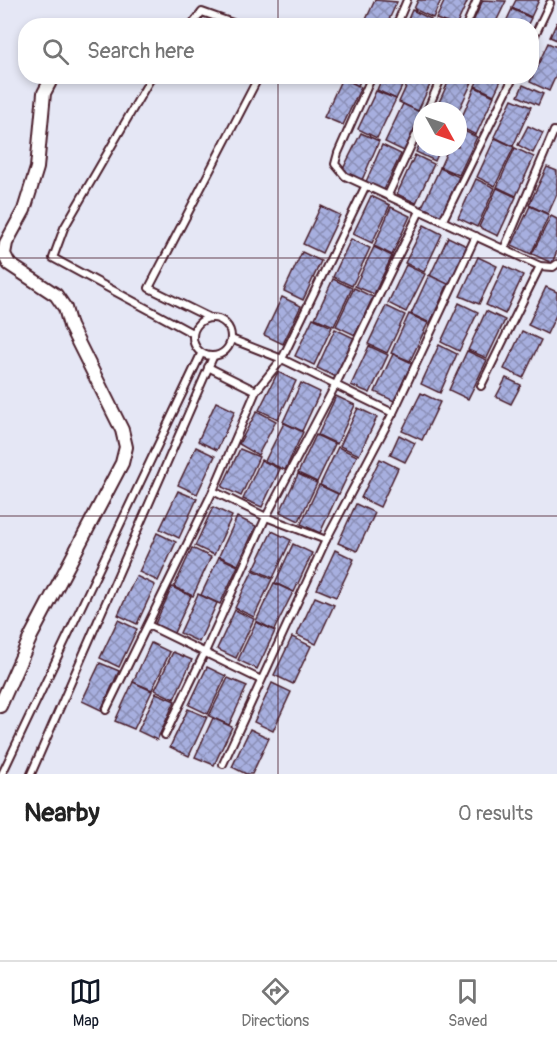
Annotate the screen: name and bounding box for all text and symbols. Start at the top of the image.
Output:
search box [18,18,539,84]
icon: search [39,35,72,68]
text: Search here [87,37,194,65]
north arrow [413,102,467,156]
text: Nearby [24,797,100,829]
text: 0 results [458,801,533,826]
tab: Map [69,975,102,1031]
tab: Directions [241,975,309,1031]
tab: Saved [448,975,488,1031]

